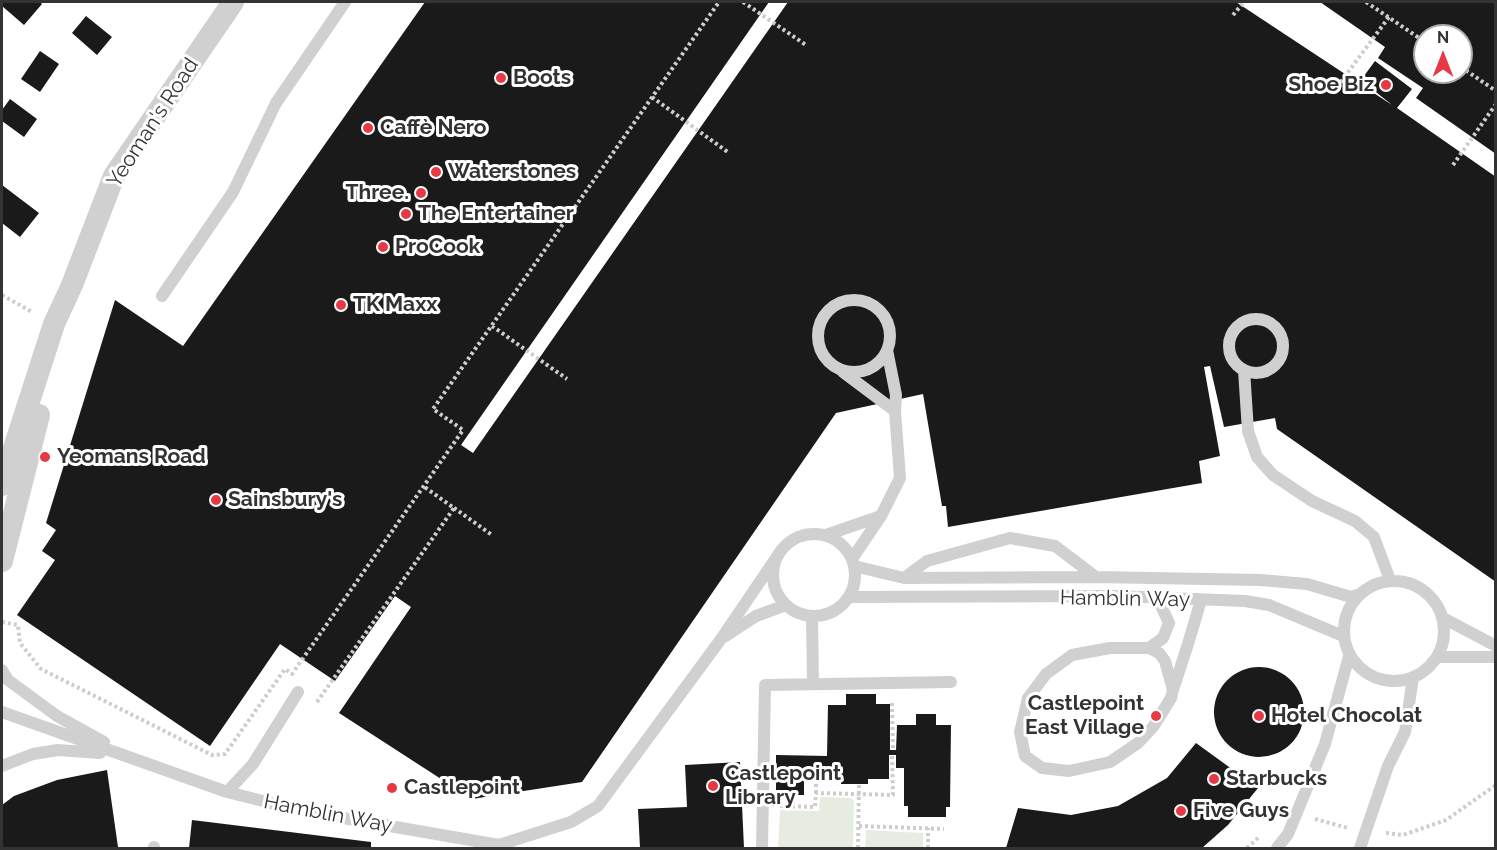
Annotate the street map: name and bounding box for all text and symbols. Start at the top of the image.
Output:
north arrow [1413,24,1473,84]
text: N [1437,28,1449,47]
street label: Yeoman's Road [102,54,204,192]
place label: Boots [513,65,571,91]
marker: Boots [494,71,508,85]
place label: Shoe Biz [1288,72,1374,98]
marker: Shoe Biz [1379,78,1393,92]
place label: Caffè Nero [380,115,487,141]
marker: Caffè Nero [361,121,375,135]
place label: Waterstones [448,159,576,185]
marker: Waterstones [429,165,443,179]
place label: Three. [345,180,409,206]
marker: Three. [414,186,428,200]
place label: The Entertainer [418,201,574,227]
marker: The Entertainer [399,207,413,221]
place label: ProCook [395,234,480,260]
marker: ProCook [376,240,390,254]
place label: TK Maxx [353,292,437,318]
marker: TK Maxx [334,298,348,312]
place label: Yeomans Road [57,444,206,470]
marker: Yeomans Road [38,450,52,464]
place label: Sainsbury's [228,487,342,513]
marker: Sainsbury's [209,493,223,507]
street label: Hamblin Way [1060,585,1190,613]
place label: Castlepoint East Village [1025,691,1144,741]
place label: Hotel Chocolat [1271,703,1422,729]
marker: Castlepoint East Village [1149,709,1163,723]
marker: Hotel Chocolat [1252,709,1266,723]
place label: Castlepoint Library [725,761,841,811]
place label: Starbucks [1226,766,1327,792]
marker: Starbucks [1207,772,1221,786]
place label: Castlepoint [404,775,520,801]
marker: Castlepoint Library [706,779,720,793]
marker: Castlepoint [385,781,399,795]
street label: Hamblin Way [262,789,394,839]
place label: Five Guys [1193,798,1289,824]
marker: Five Guys [1174,804,1188,818]

